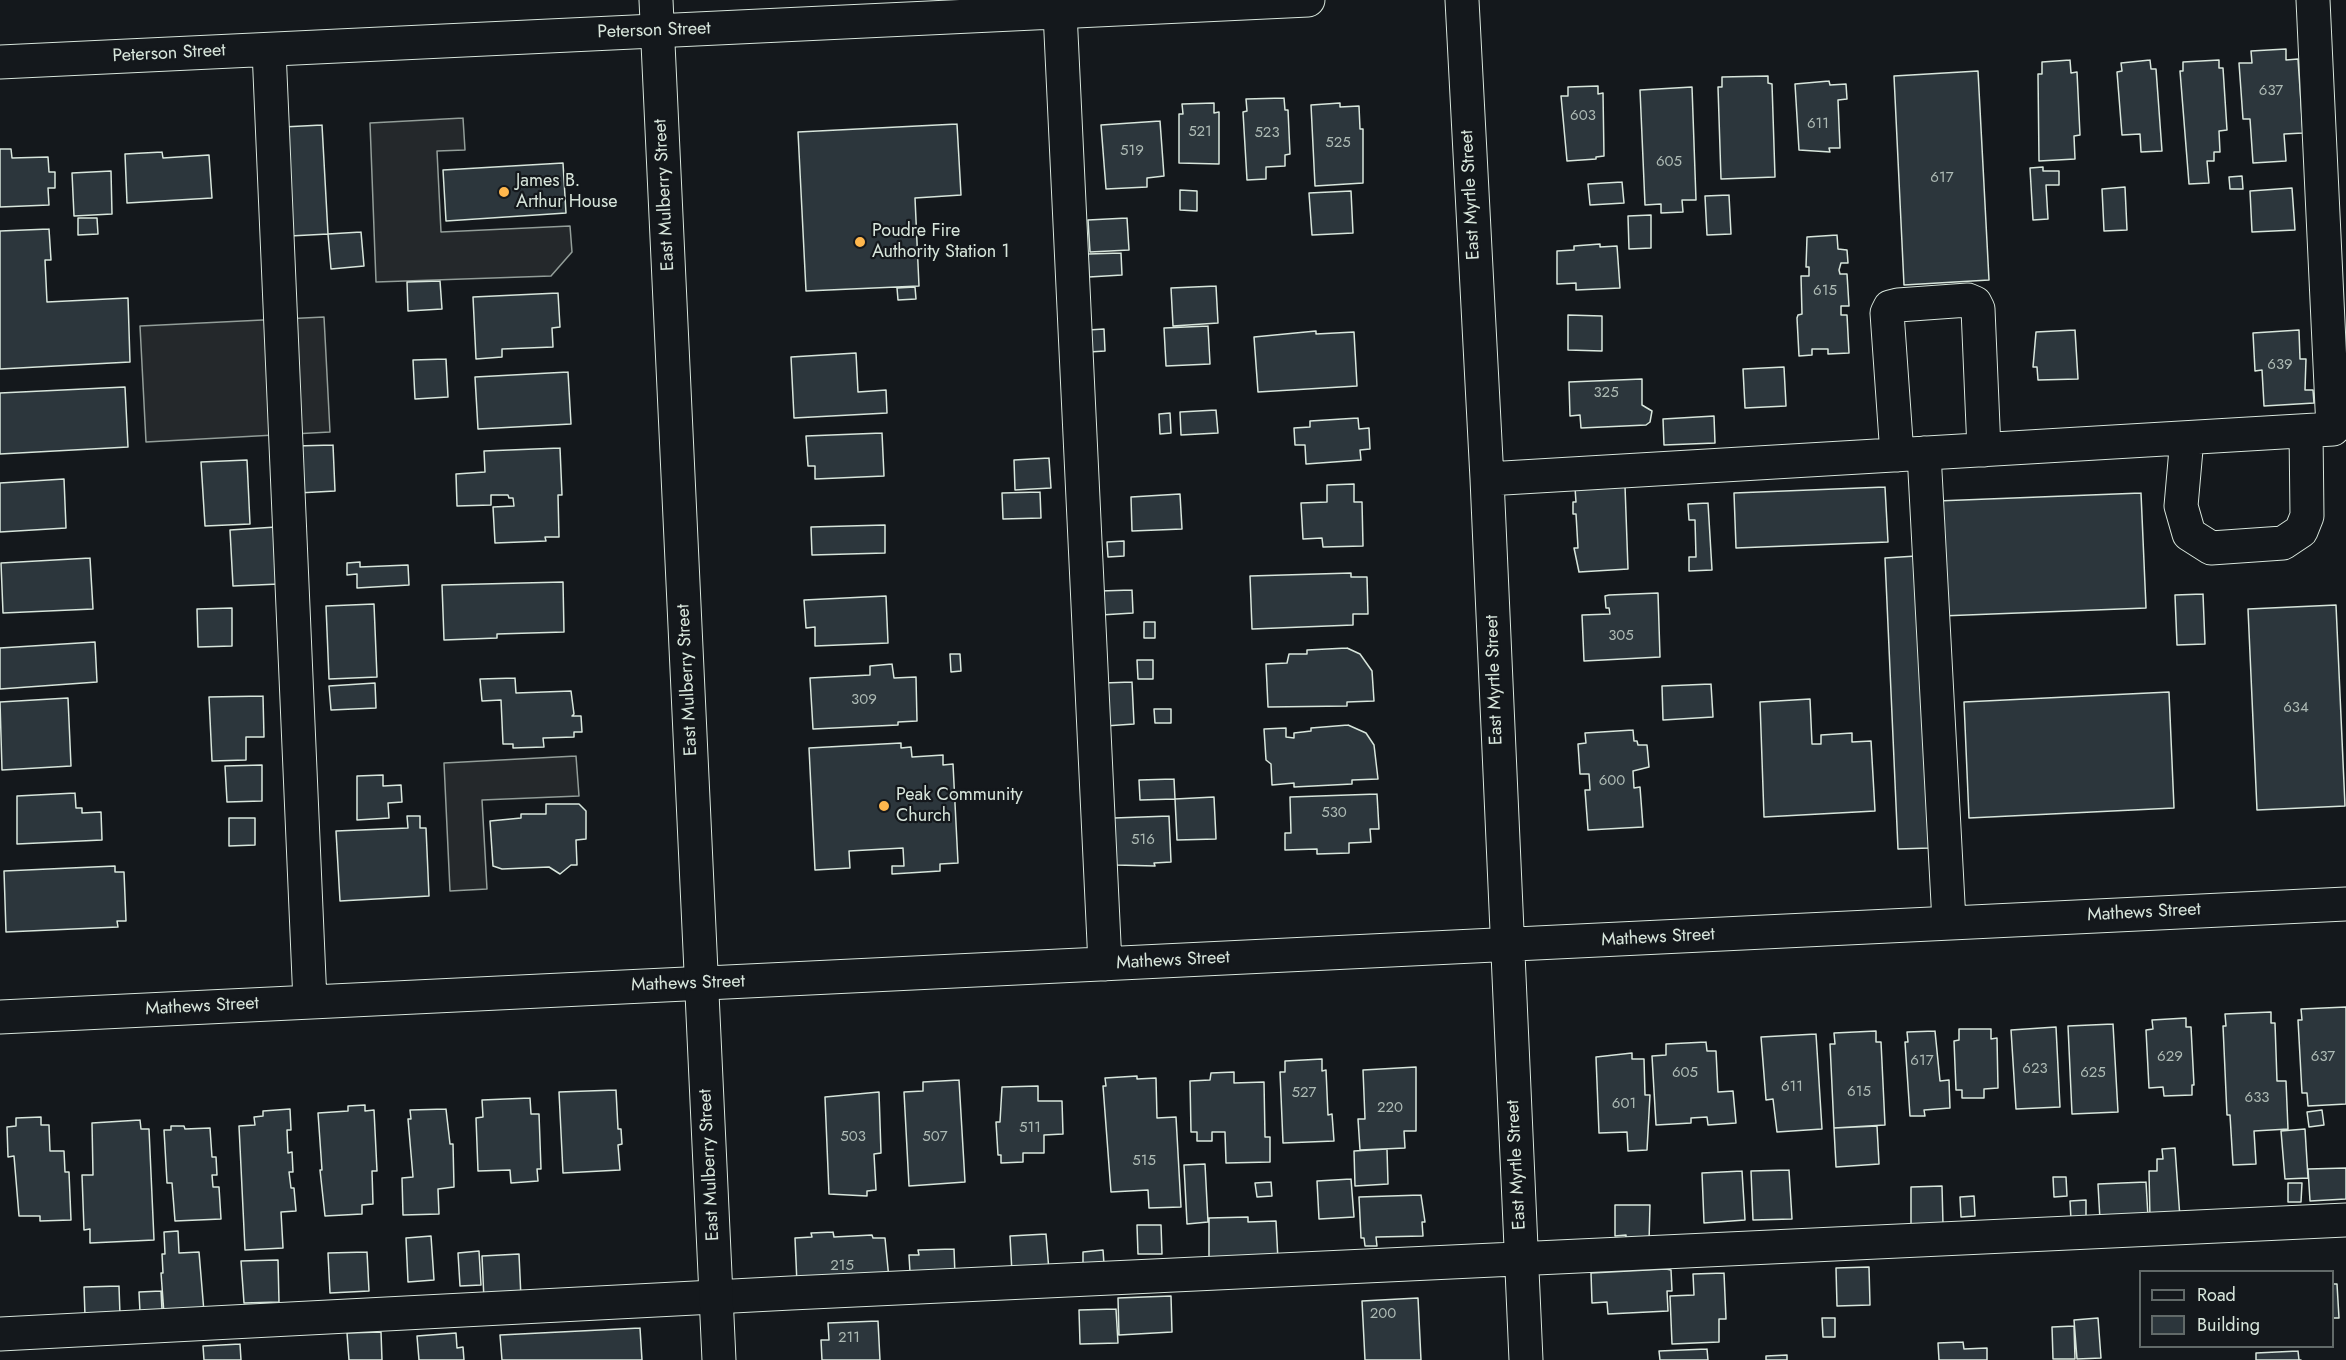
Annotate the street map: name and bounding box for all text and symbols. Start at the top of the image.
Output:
street label: Peterson Street [597,18,711,44]
street label: Peterson Street [112,40,226,68]
house number: 637 [2259,82,2283,100]
house number: 603 [1570,107,1596,125]
house number: 611 [1807,115,1829,133]
street label: East Mulberry Street [650,118,680,272]
house number: 521 [1188,123,1212,141]
house number: 523 [1254,124,1280,142]
street label: East Myrtle Street [1457,129,1485,261]
house number: 525 [1325,134,1351,152]
house number: 519 [1120,142,1144,160]
house number: 605 [1656,153,1682,171]
house number: 617 [1930,169,1954,187]
place label: James B. Arthur House [516,171,618,213]
marker: James B. Arthur House [497,185,511,199]
place label: Poudre Fire Authority Station 1 [872,221,1010,264]
marker: Poudre Fire Authority Station 1 [853,235,867,249]
house number: 615 [1813,282,1837,300]
house number: 639 [2267,356,2293,374]
house number: 325 [1593,384,1619,402]
street label: East Mulberry Street [673,603,703,757]
street label: East Myrtle Street [1482,615,1508,745]
house number: 305 [1608,627,1634,645]
house number: 309 [851,691,877,709]
house number: 634 [2283,699,2309,717]
house number: 600 [1599,772,1625,790]
place label: Peak Community Church [896,785,1023,828]
marker: Peak Community Church [877,799,891,813]
house number: 530 [1321,804,1347,822]
house number: 516 [1131,831,1155,849]
street label: Mathews Street [2087,899,2201,927]
street label: Mathews Street [1601,924,1715,952]
street label: Mathews Street [1116,947,1230,975]
street label: Mathews Street [631,971,745,997]
street label: Mathews Street [145,993,259,1021]
house number: 629 [2157,1048,2183,1066]
house number: 637 [2311,1048,2335,1066]
house number: 617 [1910,1052,1934,1070]
house number: 623 [2022,1060,2048,1078]
house number: 605 [1672,1064,1698,1082]
house number: 625 [2080,1064,2106,1082]
house number: 611 [1781,1078,1803,1096]
house number: 615 [1847,1083,1871,1101]
house number: 527 [1292,1084,1316,1102]
street label: East Mulberry Street [695,1088,725,1242]
house number: 633 [2244,1089,2270,1107]
house number: 601 [1612,1095,1636,1113]
house number: 220 [1377,1099,1403,1117]
street label: East Myrtle Street [1503,1099,1531,1231]
house number: 511 [1019,1119,1041,1137]
house number: 503 [840,1128,866,1146]
house number: 507 [922,1128,948,1146]
house number: 515 [1132,1152,1156,1170]
house number: 215 [830,1257,854,1275]
legend [2139,1270,2334,1348]
text: Road [2197,1282,2236,1308]
house number: 200 [1370,1305,1396,1323]
text: Building [2197,1312,2260,1338]
house number: 211 [838,1329,860,1347]

